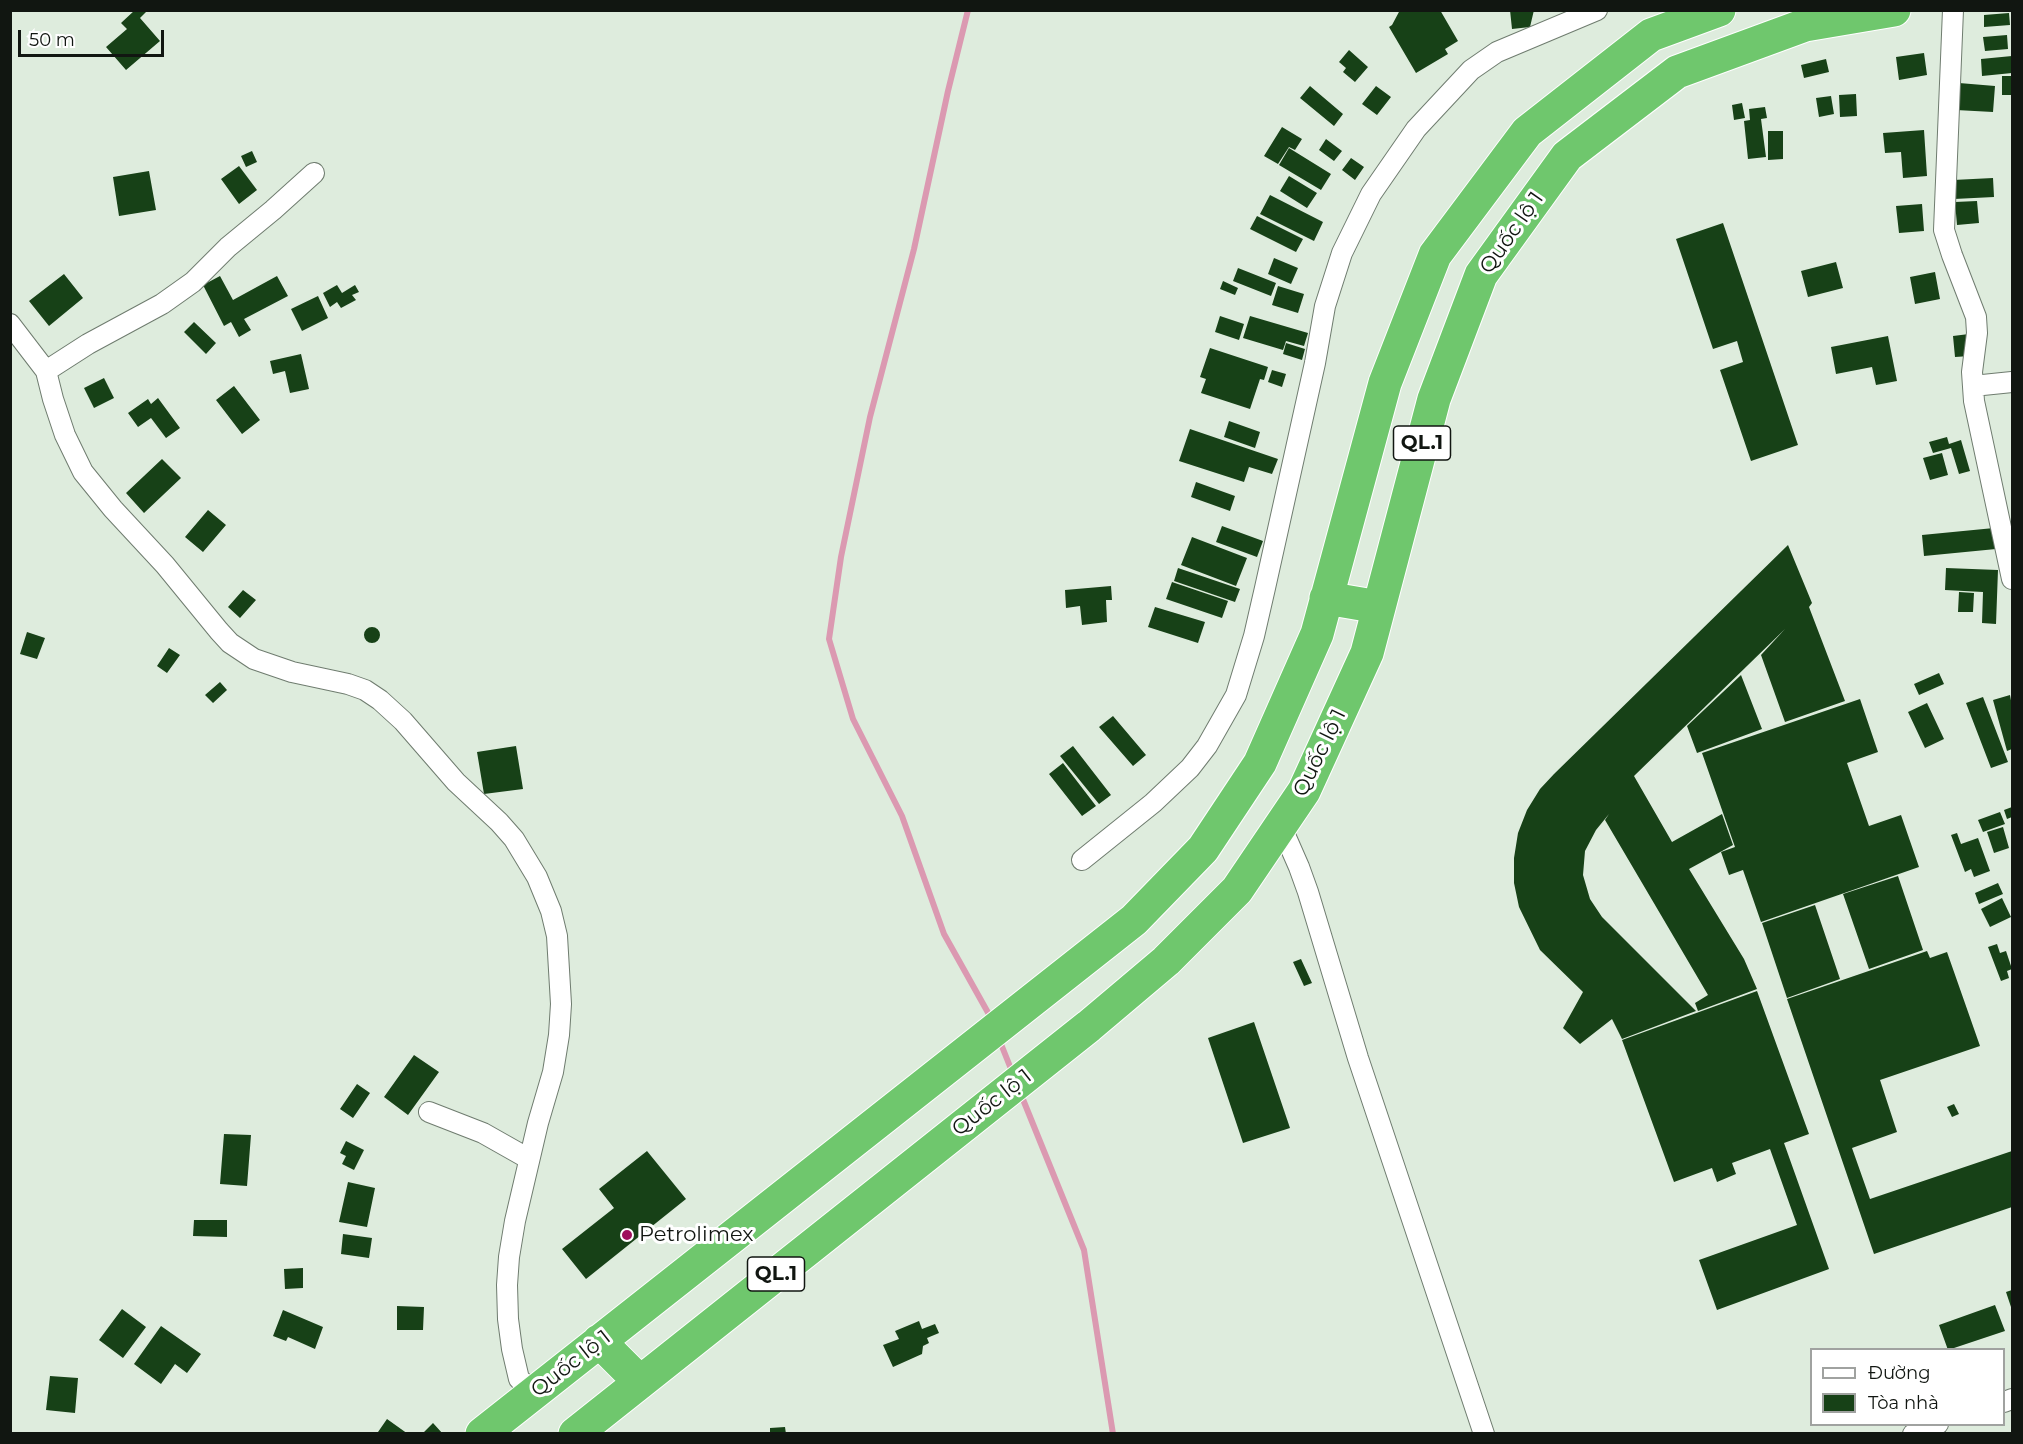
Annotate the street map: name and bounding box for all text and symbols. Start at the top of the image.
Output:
scale bar [21,18,166,56]
text: 50 m [29,29,75,51]
street label: Quốc lộ 1 [1475,187,1549,279]
road number: QL.1 [1394,426,1450,460]
street label: Quốc lộ 1 [1288,705,1352,801]
street label: Quốc lộ 1 [947,1064,1037,1142]
place label: Petrolimex [639,1222,754,1248]
marker: Petrolimex [620,1228,634,1242]
road number: QL.1 [748,1257,804,1291]
street label: Quốc lộ 1 [526,1325,616,1403]
legend [1810,1348,2005,1426]
text: Đường [1868,1362,1931,1384]
text: Tòa nhà [1868,1392,1939,1414]

